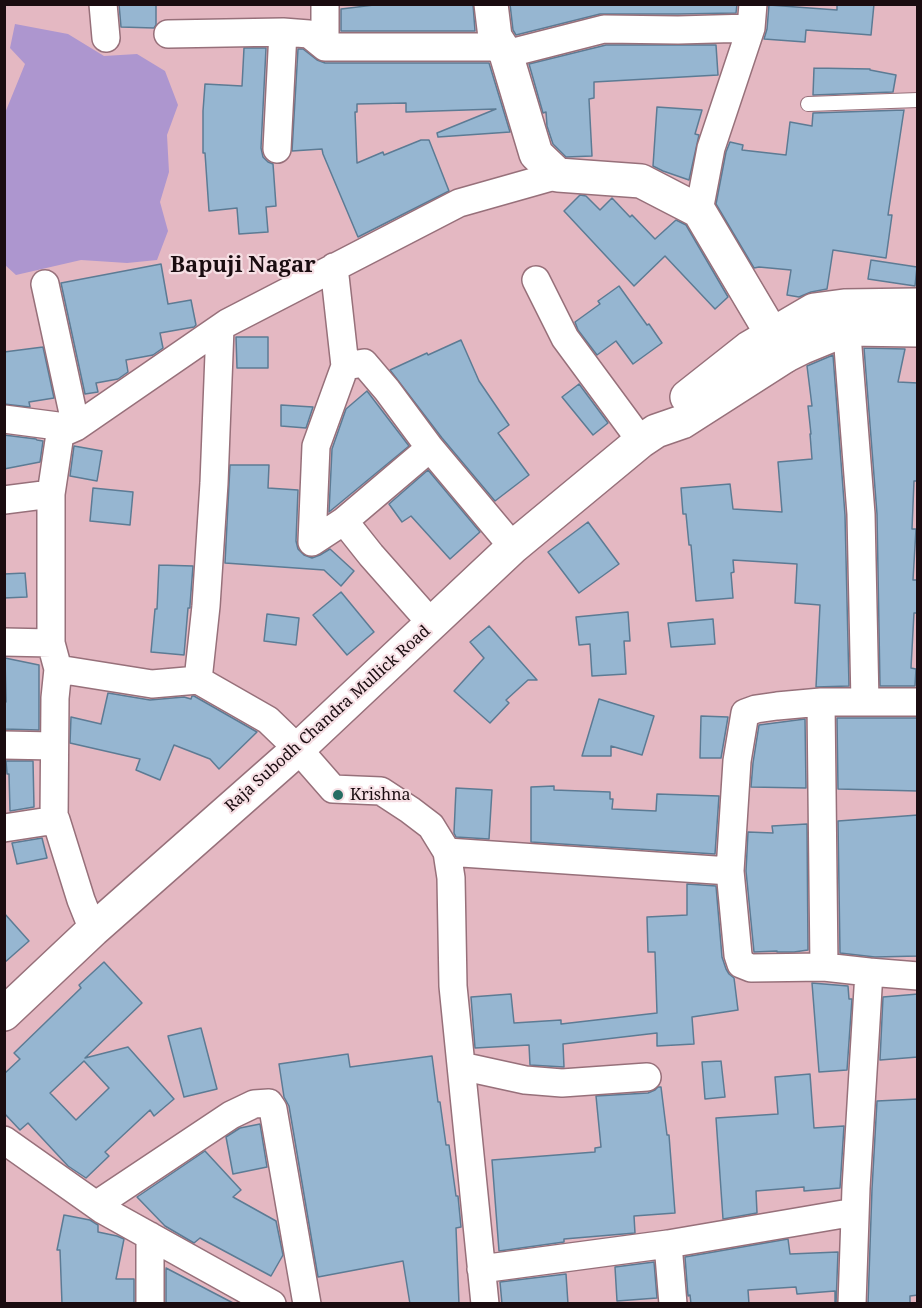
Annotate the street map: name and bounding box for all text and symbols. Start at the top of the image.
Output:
district label: Bapuji Nagar [170,253,316,279]
street label: Raja Subodh Chandra Mullick Road [222,622,434,816]
place label: Krishna [350,785,411,805]
marker: Krishna [331,788,345,802]

